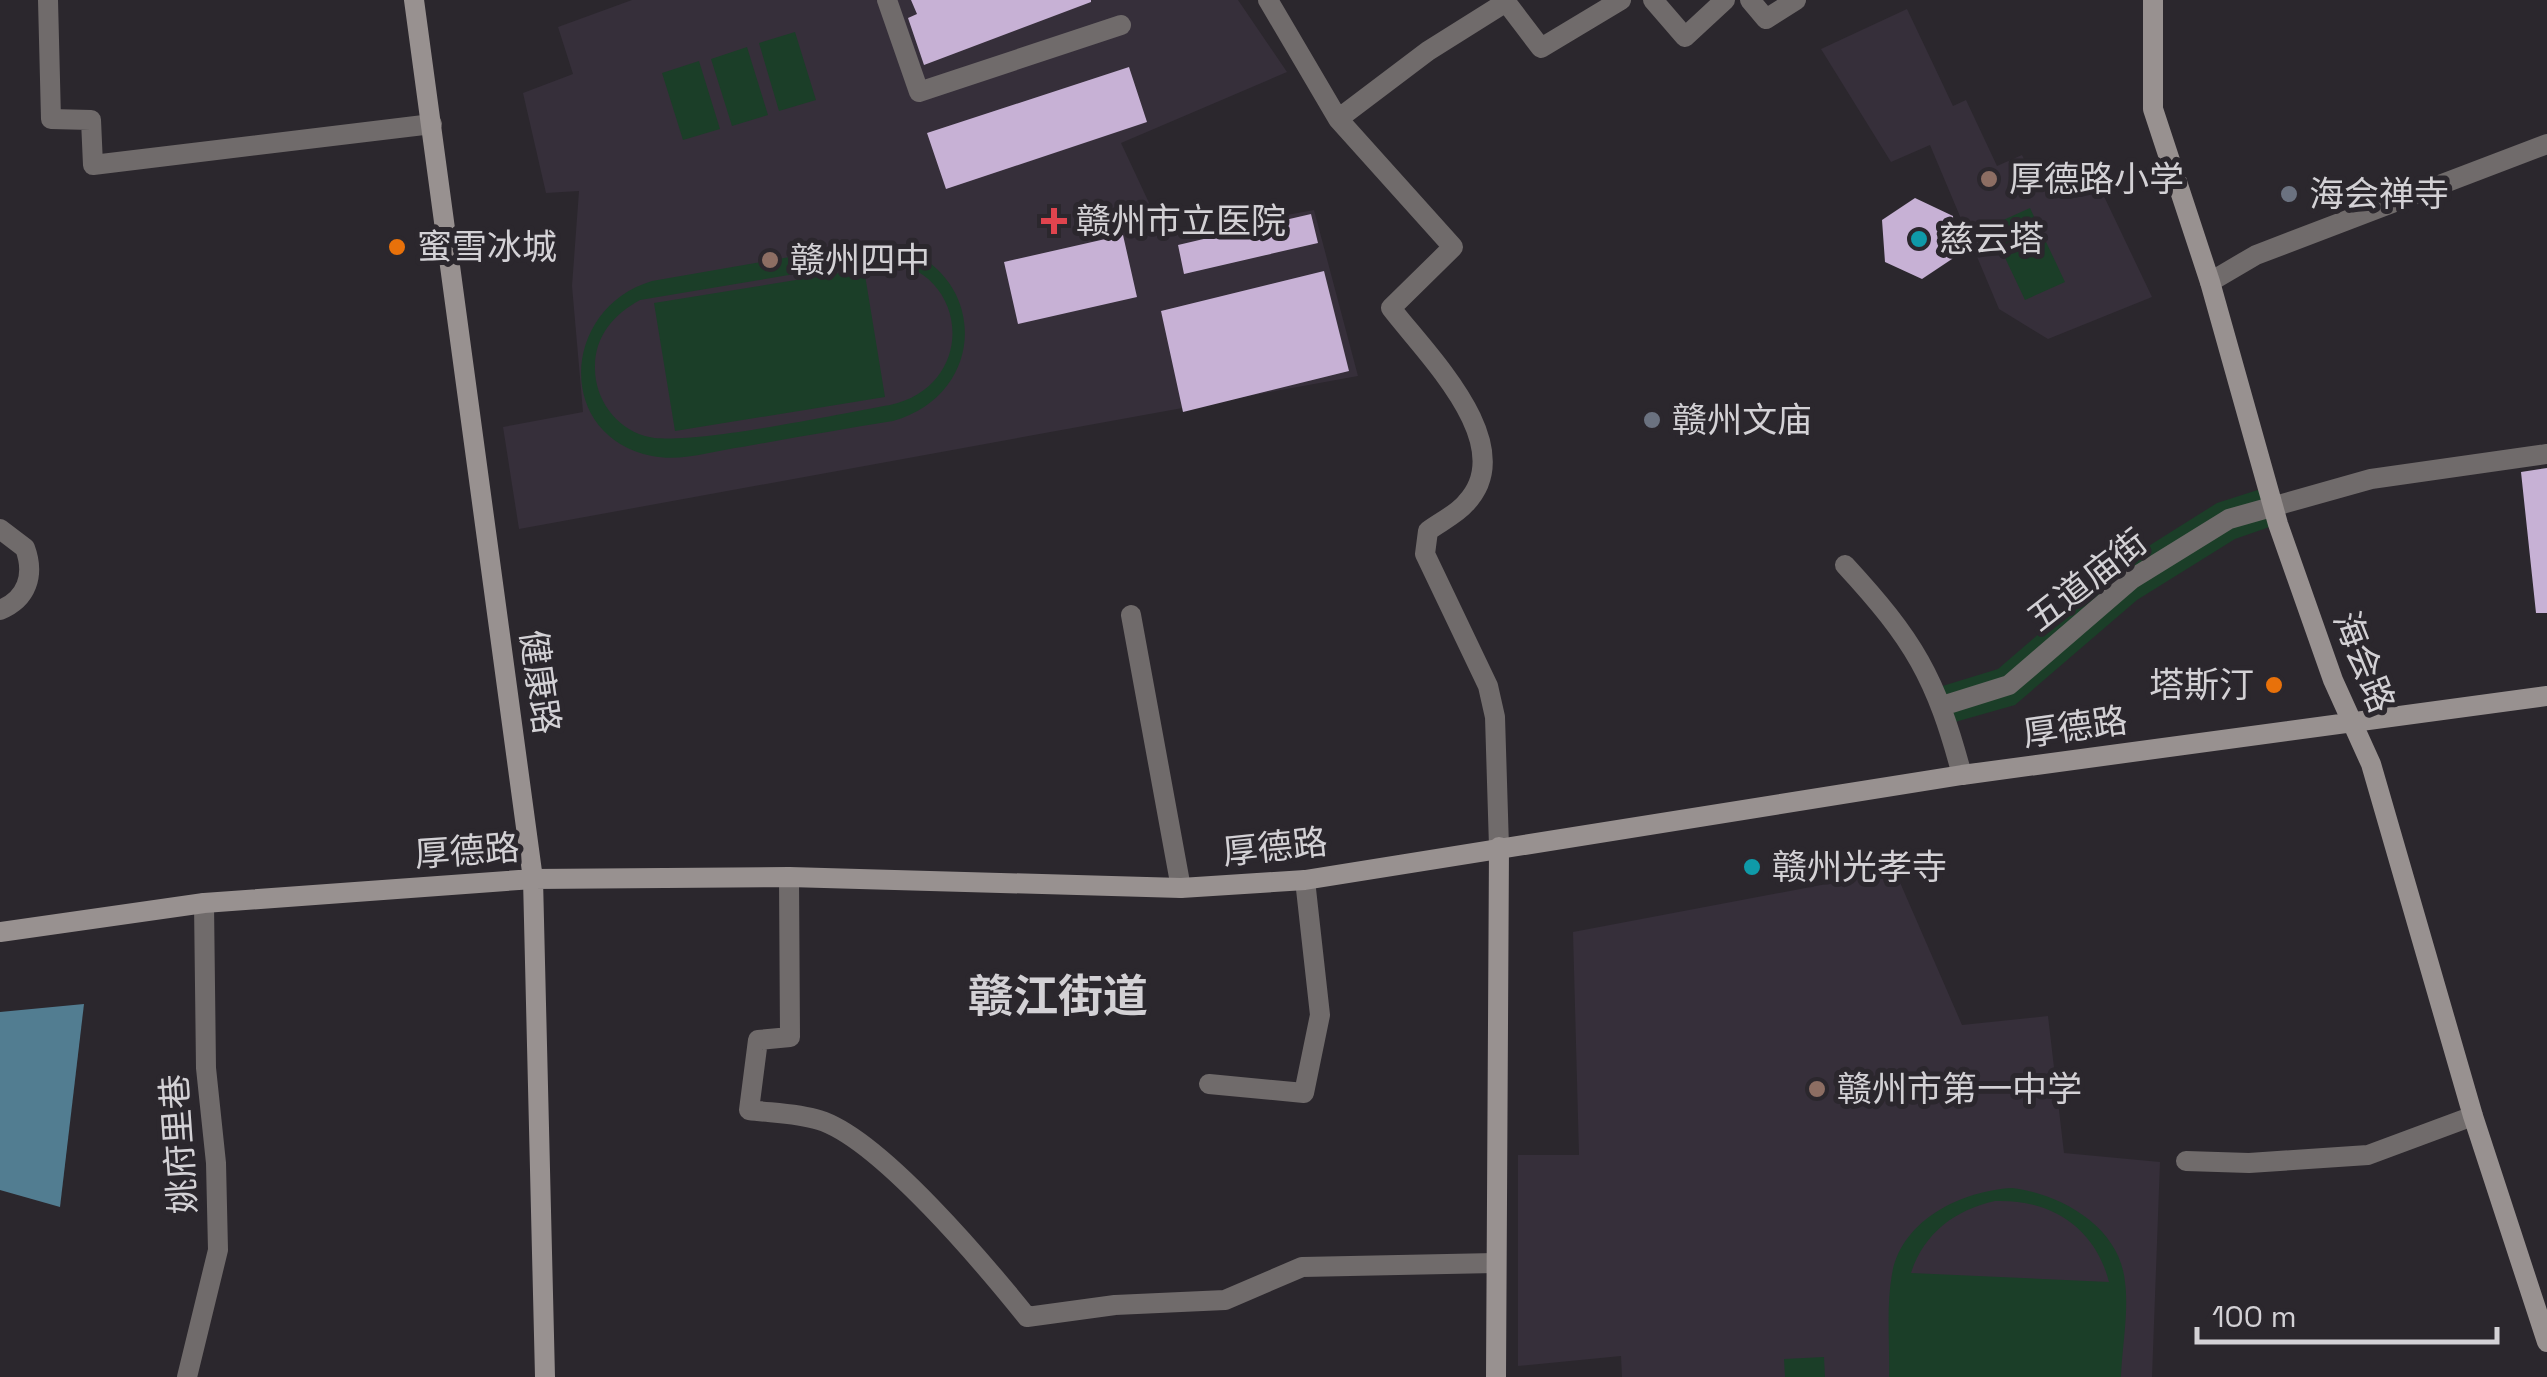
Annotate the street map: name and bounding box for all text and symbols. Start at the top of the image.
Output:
place label: 厚德路小学 [2009,157,2184,201]
marker: 厚德路小学 [1978,168,2000,190]
place label: 海会禅寺 [2309,172,2449,216]
marker: 海会禅寺 [2278,183,2300,205]
place label: 赣州市立医院 [1076,199,1286,243]
marker: 赣州市立医院 [1041,208,1067,234]
place label: 慈云塔 [1939,217,2044,261]
place label: 蜜雪冰城 [417,225,557,269]
marker: 慈云塔 [1908,228,1930,250]
marker: 蜜雪冰城 [386,236,408,258]
place label: 赣州四中 [790,238,930,282]
marker: 赣州四中 [759,249,781,271]
place label: 赣州文庙 [1672,398,1812,442]
marker: 赣州文庙 [1641,409,1663,431]
street label: 五道庙街 [2018,520,2156,640]
street label: 海会路 [2324,605,2404,719]
street label: 健康路 [511,627,569,737]
place label: 塔斯汀 [2149,663,2254,707]
marker: 塔斯汀 [2263,674,2285,696]
street label: 厚德路 [2020,698,2130,756]
street label: 厚德路 [1220,820,1330,874]
street label: 厚德路 [413,825,521,877]
place label: 赣州光孝寺 [1772,845,1947,889]
marker: 赣州光孝寺 [1741,856,1763,878]
district label: 赣江街道 [968,968,1148,1025]
place label: 赣州市第一中学 [1837,1067,2082,1111]
street label: 姚府里巷 [152,1073,206,1215]
marker: 赣州市第一中学 [1806,1078,1828,1100]
scale bar [2197,1282,2497,1344]
text: 100 m [2212,1297,2297,1336]

